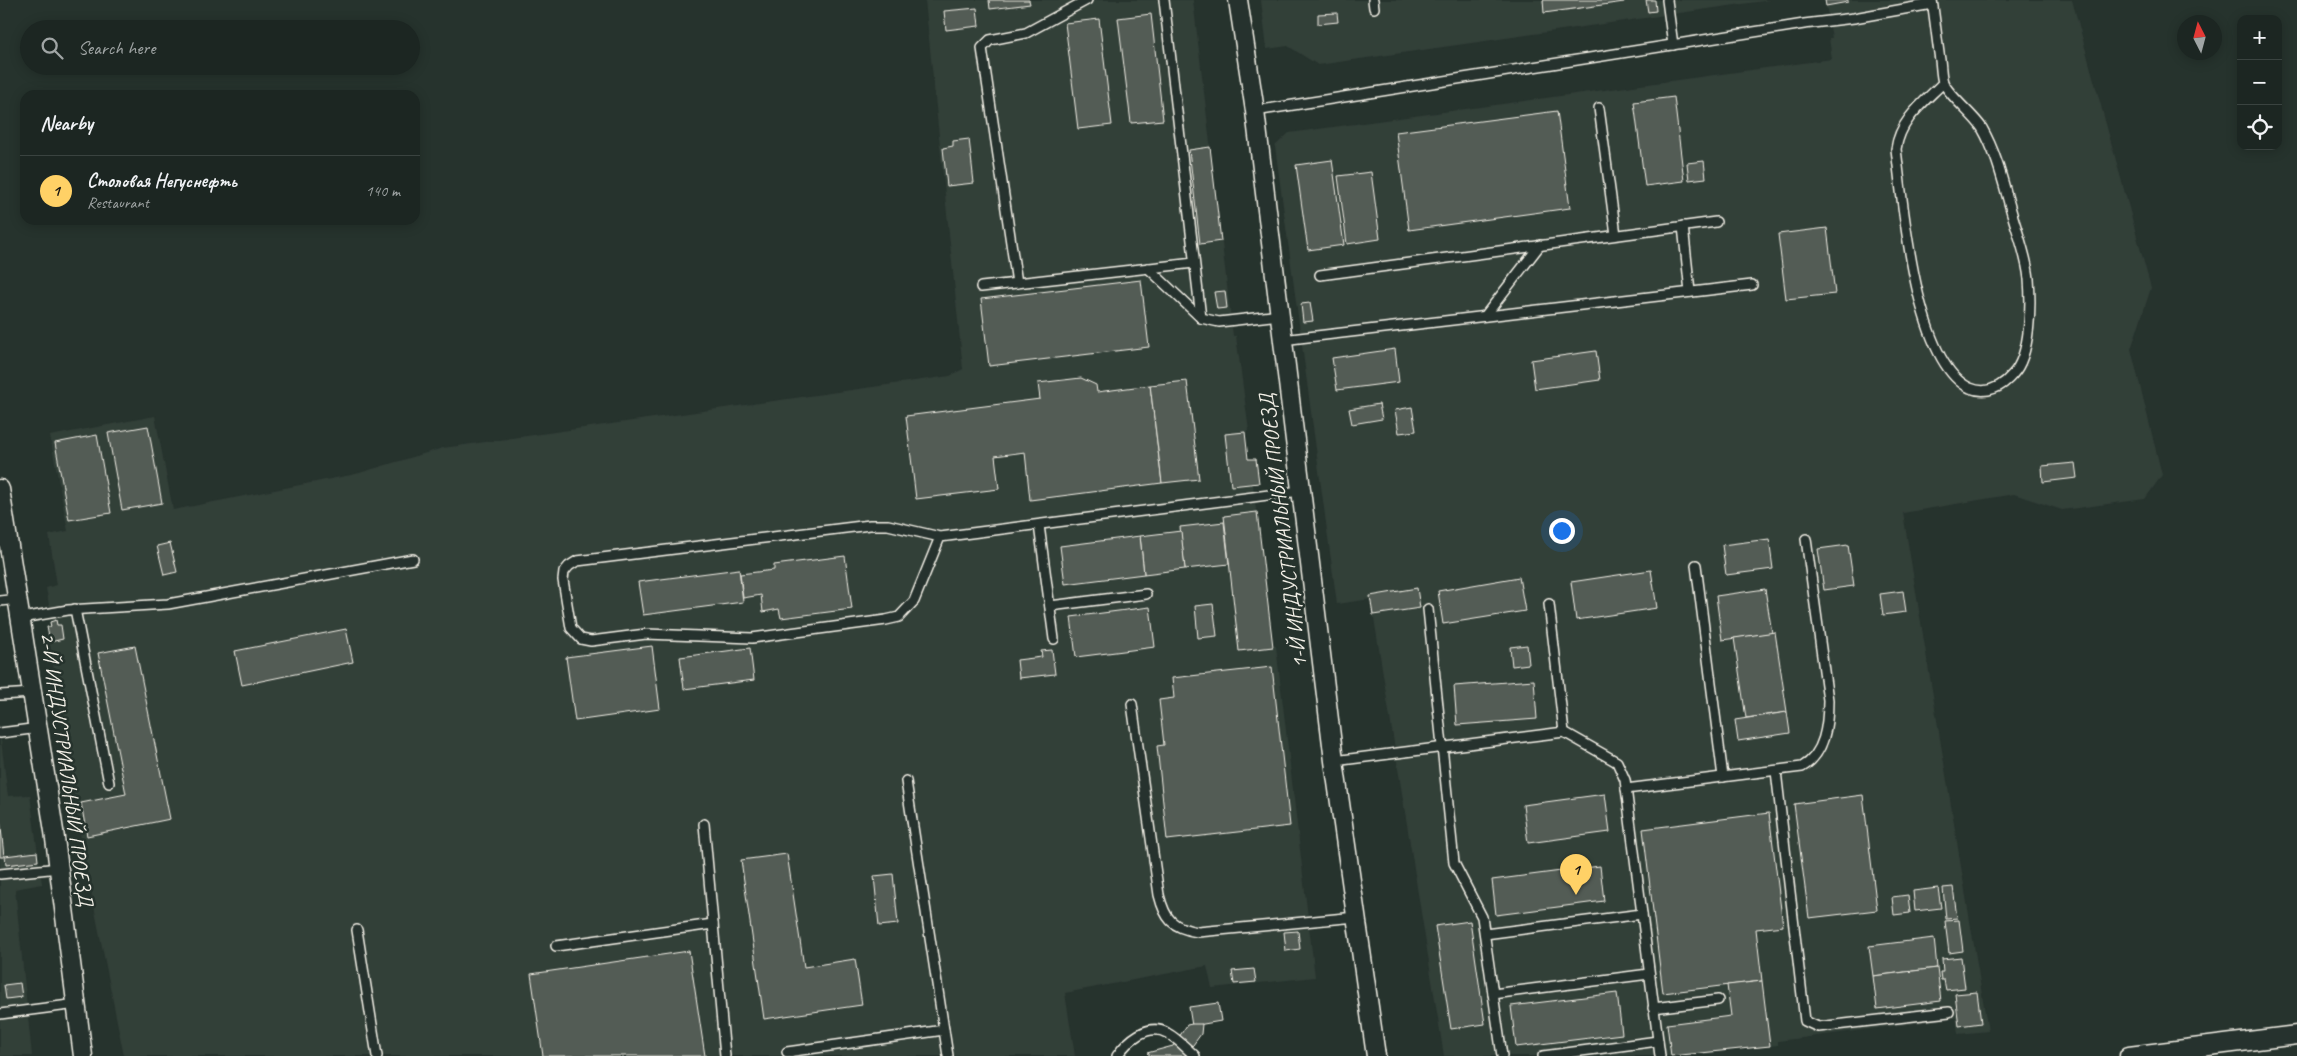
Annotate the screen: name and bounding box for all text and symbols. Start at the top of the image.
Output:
north arrow [2177,15,2222,60]
map controls [2237,15,2282,150]
button: + [2237,15,2282,60]
search box [20,20,420,75]
icon: search [38,34,66,62]
text: Search here [78,36,155,60]
button: − [2237,60,2282,105]
button: locate [2237,105,2282,150]
text: Nearby [40,110,93,136]
text: Столовая Негуснефть [87,169,237,193]
text: 1 [52,181,60,201]
text: 140 m [366,181,400,201]
text: Restaurant [87,193,149,213]
street label: 1-Й ИНДУСТРИАЛЬНЫЙ ПРОЕЗД [1253,391,1313,670]
your location [1549,518,1575,544]
street label: 2-Й ИНДУСТРИАЛЬНЫЙ ПРОЕЗД [35,631,99,909]
pin: 1 [1560,854,1592,895]

